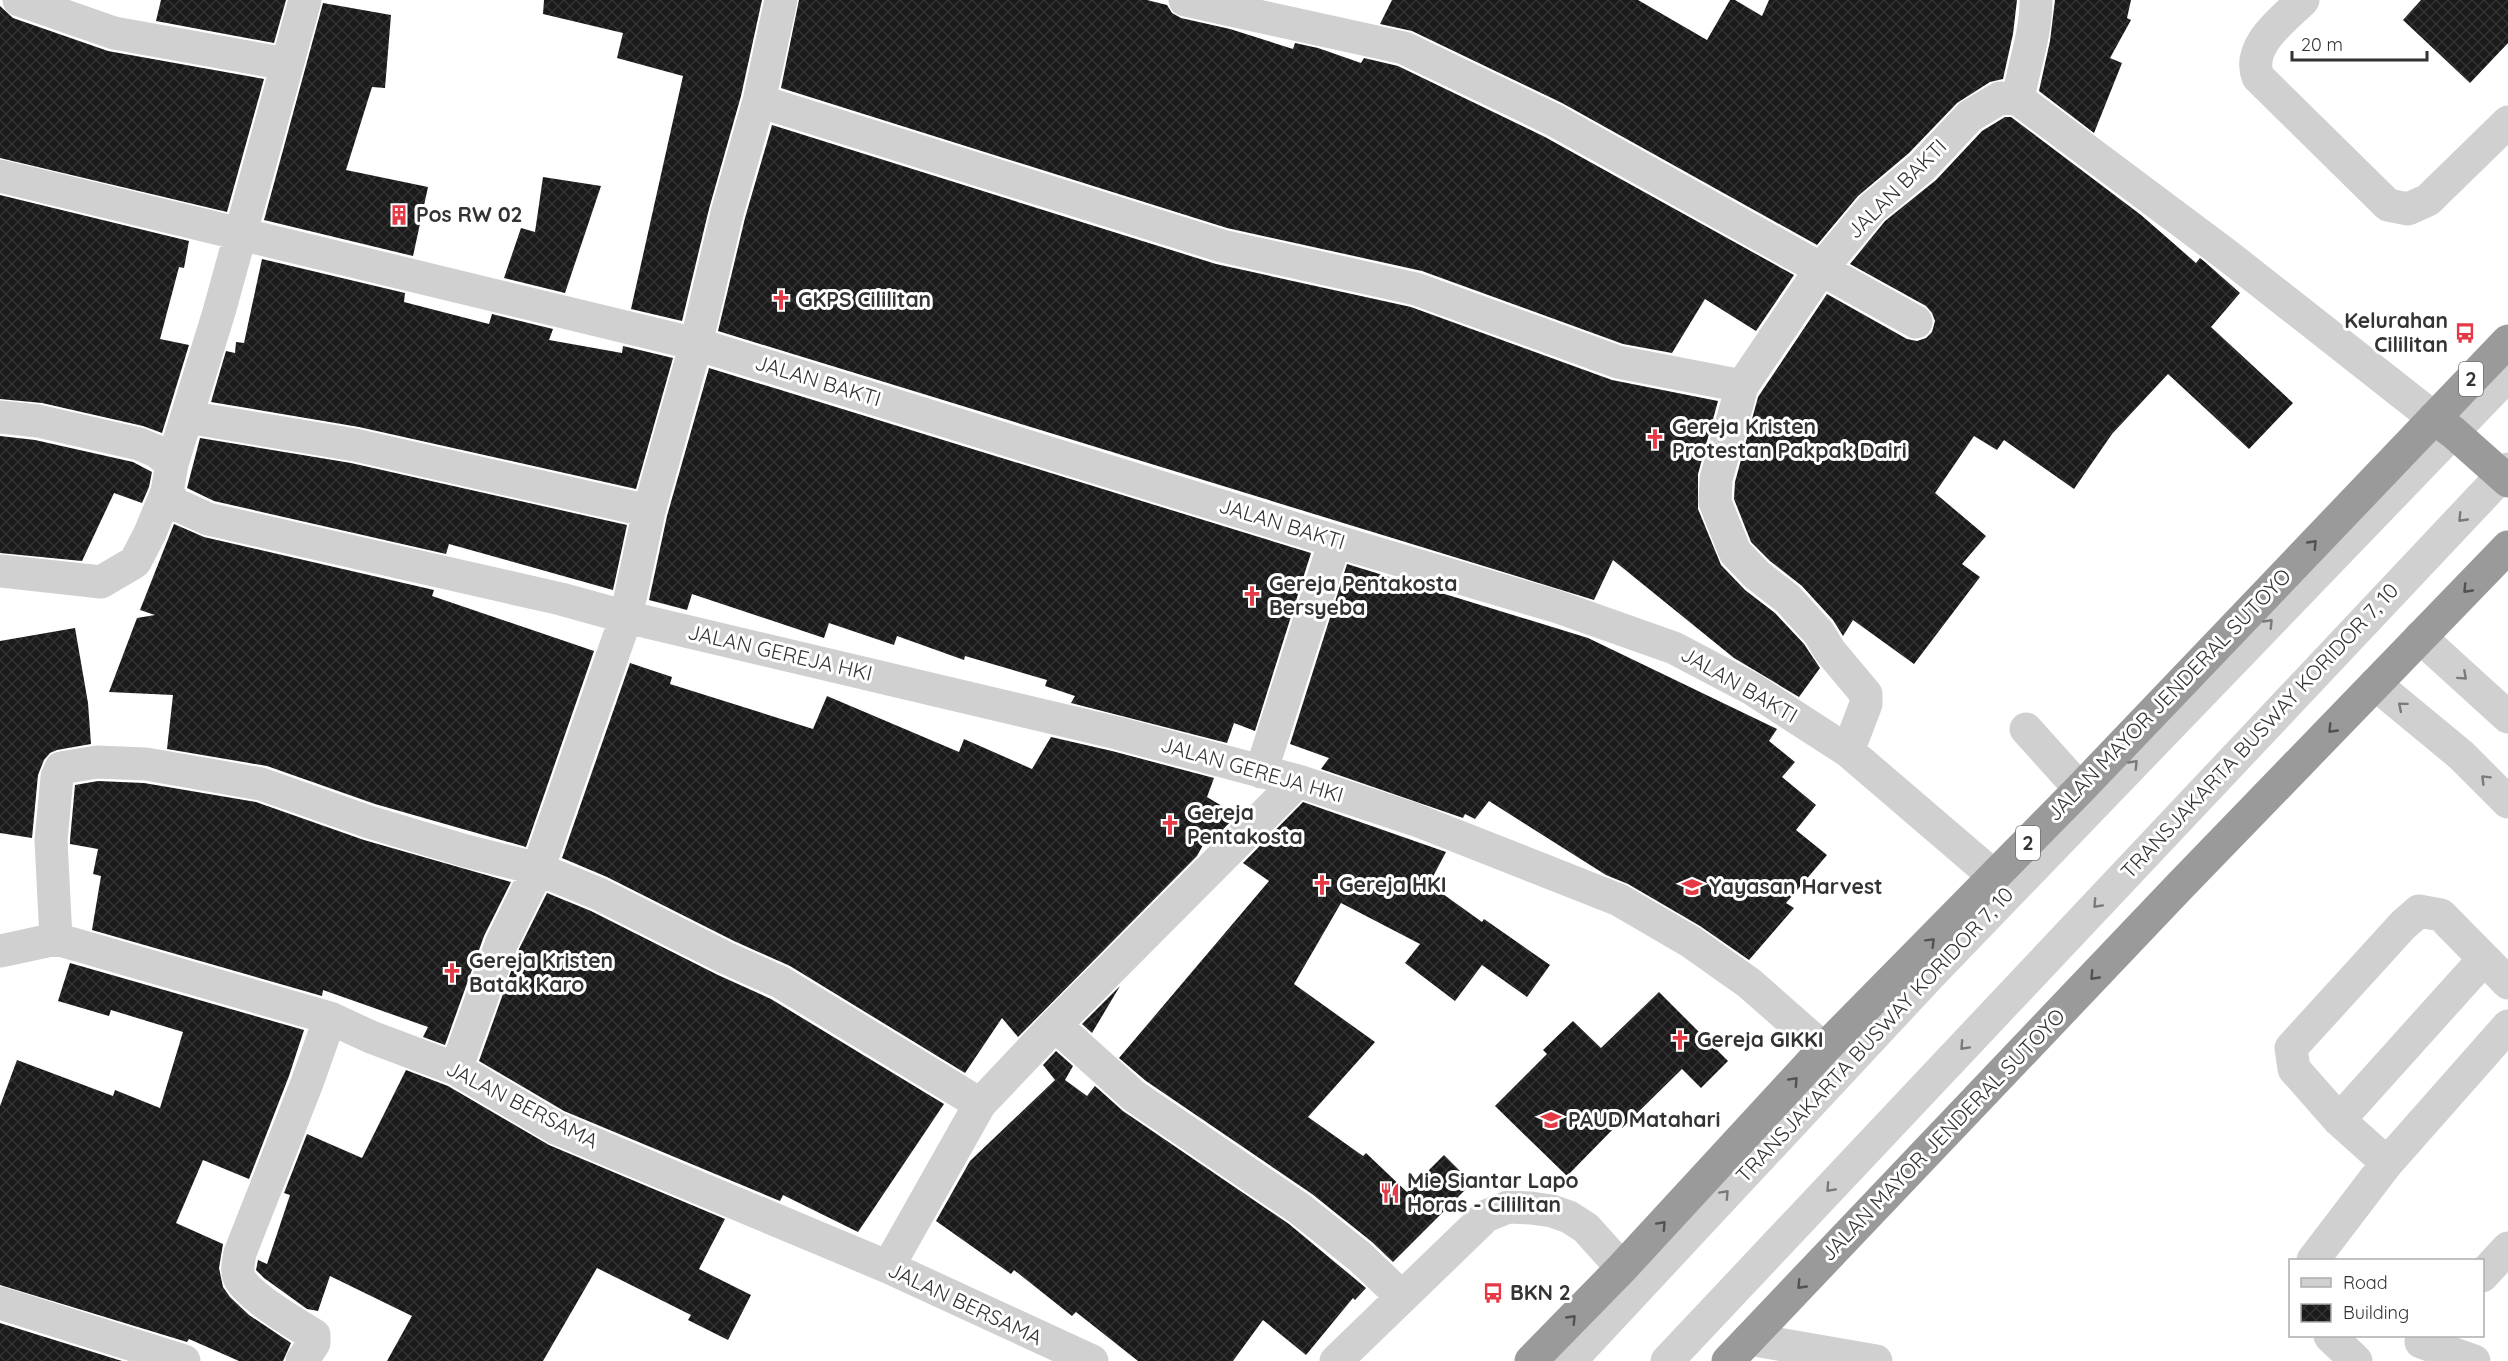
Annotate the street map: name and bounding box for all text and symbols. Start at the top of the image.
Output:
scale bar [2292,24,2427,62]
text: 20 m [2301,33,2343,56]
street label: JALAN BAKTI [1841,133,1952,244]
place label: Pos RW 02 [416,201,523,227]
building icon: Pos RW 02 [387,203,411,227]
place label: GKPS Cililitan [798,286,931,312]
church icon: GKPS Cililitan [769,288,793,312]
place label: Kelurahan Cililitan [2344,307,2448,357]
bus stop icon: Kelurahan Cililitan [2453,321,2477,345]
street label: JALAN BAKTI [752,349,884,412]
road number: 2 [2459,362,2483,396]
place label: Gereja Kristen Protestan Pakpak Dairi [1672,413,1907,463]
church icon: Gereja Kristen Protestan Pakpak Dairi [1643,427,1667,451]
street label: JALAN BAKTI [1216,492,1348,555]
one-way arrow [2458,510,2469,521]
one-way arrow [2306,541,2317,552]
street label: JALAN MAYOR JENDERAL SUTOYO [2041,563,2296,826]
place label: Gereja Pentakosta Bersyeba [1269,570,1458,620]
street label: TRANSJAKARTA BUSWAY KORIDOR 7, 10 [2115,577,2404,884]
one-way arrow [2464,581,2475,592]
church icon: Gereja Pentakosta Bersyeba [1240,584,1264,608]
street label: JALAN GEREJA HKI [685,618,875,686]
one-way arrow [2262,620,2273,631]
street label: JALAN BAKTI [1677,640,1802,728]
one-way arrow [2456,669,2467,680]
one-way arrow [2398,702,2409,713]
one-way arrow [2328,722,2339,733]
street label: JALAN GEREJA HKI [1158,731,1347,808]
one-way arrow [2127,760,2138,770]
one-way arrow [2481,775,2492,786]
place label: Gereja Pentakosta [1187,799,1303,849]
church icon: Gereja Pentakosta [1158,813,1182,837]
road number: 2 [2016,826,2040,860]
place label: Gereja HKI [1339,871,1447,897]
church icon: Gereja HKI [1310,873,1334,897]
place label: Yayasan Harvest [1709,873,1883,899]
school or university icon: Yayasan Harvest [1680,875,1704,899]
street label: TRANSJAKARTA BUSWAY KORIDOR 7, 10 [1730,881,2019,1188]
one-way arrow [2093,897,2104,907]
one-way arrow [1923,939,1934,950]
place label: Gereja Kristen Batak Karo [469,947,613,997]
church icon: Gereja Kristen Batak Karo [440,961,464,985]
one-way arrow [2090,969,2101,980]
street label: JALAN MAYOR JENDERAL SUTOYO [1815,1003,2070,1266]
place label: Gereja GIKKI [1697,1026,1824,1052]
church icon: Gereja GIKKI [1668,1028,1692,1052]
one-way arrow [1960,1039,1971,1050]
street label: JALAN BERSAMA [442,1055,603,1154]
one-way arrow [1787,1078,1798,1088]
place label: PAUD Matahari [1568,1106,1720,1132]
school or university icon: PAUD Matahari [1539,1108,1563,1132]
place label: Mie Siantar Lapo Horas - Cililitan [1407,1167,1579,1217]
restaurant icon: Mie Siantar Lapo Horas - Cililitan [1378,1181,1402,1205]
one-way arrow [1826,1181,1837,1192]
one-way arrow [1717,1190,1728,1201]
one-way arrow [1655,1221,1666,1231]
street label: JALAN BERSAMA [884,1256,1047,1350]
legend [2289,1259,2484,1337]
text: Road [2343,1271,2388,1294]
one-way arrow [1797,1277,1808,1288]
place label: BKN 2 [1510,1279,1571,1305]
bus stop icon: BKN 2 [1481,1281,1505,1305]
text: Building [2343,1301,2409,1324]
one-way arrow [1565,1316,1576,1327]

